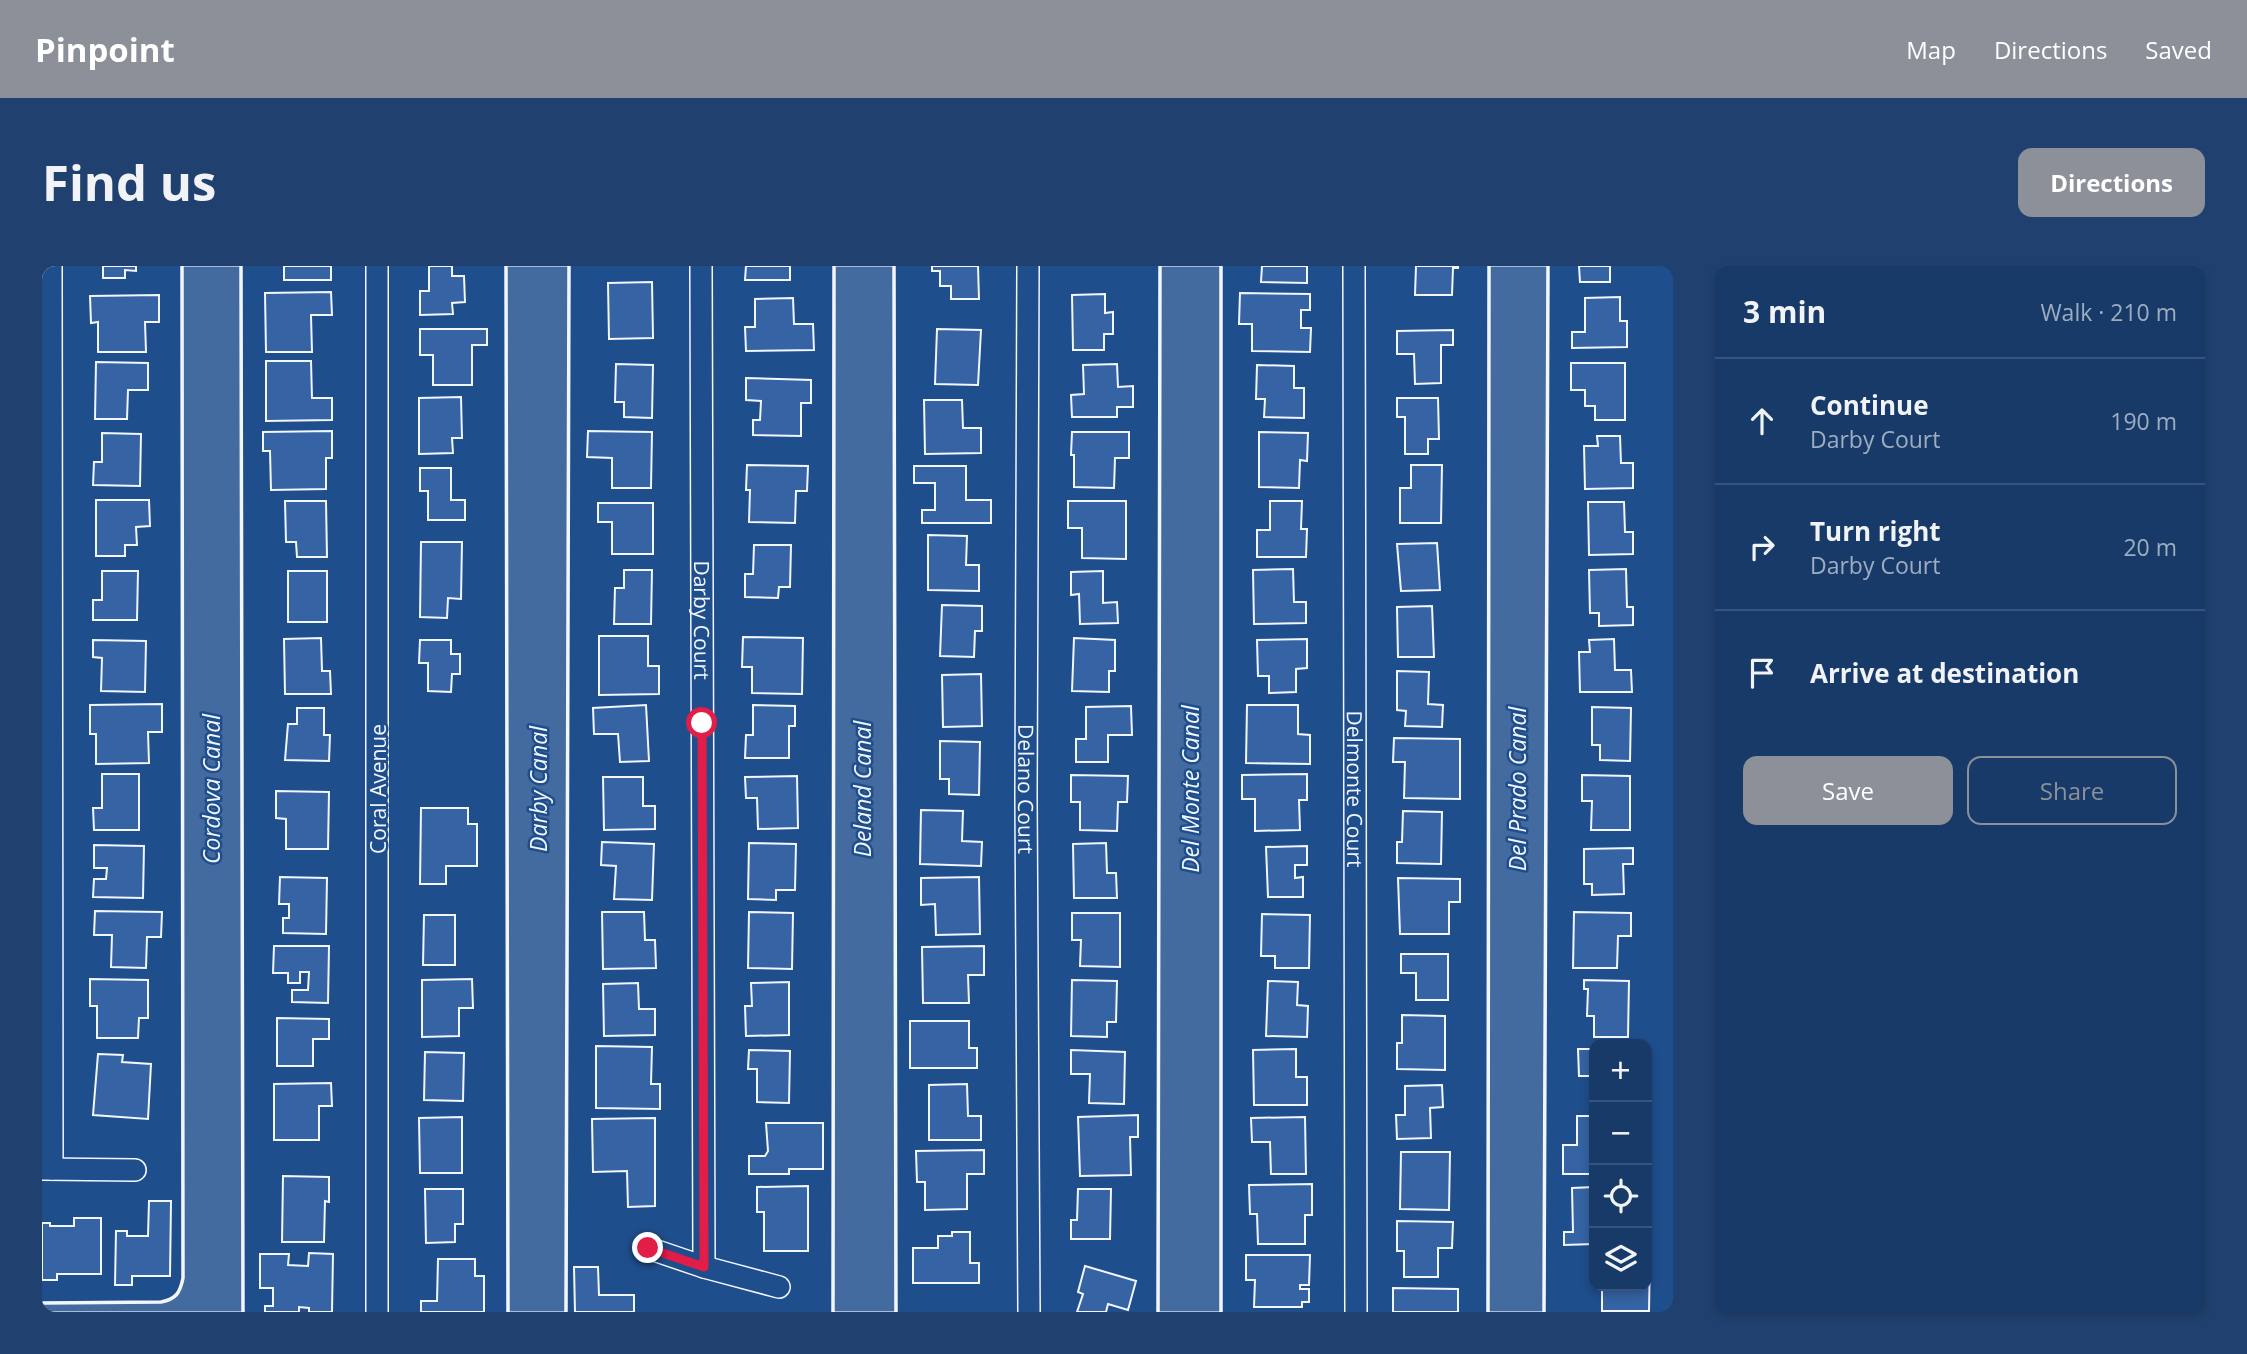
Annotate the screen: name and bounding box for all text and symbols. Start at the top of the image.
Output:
text: Pinpoint [35,27,175,72]
text: Map [1906,33,1956,66]
text: Directions [1994,33,2107,66]
text: Saved [2145,33,2212,66]
button: Directions [2018,148,2205,217]
text: Find us [42,149,216,215]
text: 3 min [1743,291,1826,332]
text: Walk · 210 m [2040,296,2177,328]
text: Continue [1810,387,1929,423]
icon: ahead [1743,402,1781,440]
text: 190 m [2110,405,2177,437]
text: Darby Court [1810,423,1940,455]
text: Turn right [1810,513,1941,549]
icon: right [1743,528,1781,566]
text: 20 m [2123,531,2177,563]
text: Darby Court [1810,549,1940,581]
street label: Darby Court [688,560,716,680]
icon: arrive [1743,654,1781,692]
text: Arrive at destination [1810,655,2079,691]
water label: Del Monte Canal [1174,704,1206,873]
water label: Del Prado Canal [1501,706,1533,871]
route start [686,707,717,738]
street label: Delmonte Court [1341,710,1369,868]
water label: Cordova Canal [195,713,227,864]
water label: Deland Canal [846,719,878,857]
street label: Coral Avenue [364,724,392,854]
street label: Delano Court [1012,724,1040,854]
water label: Darby Canal [522,725,554,852]
button: Save [1743,756,1953,825]
button: Share [1967,756,2177,825]
map controls [1589,1039,1652,1291]
button: + [1589,1039,1652,1102]
button: − [1589,1102,1652,1165]
button: locate [1589,1165,1652,1228]
button: layers [1589,1228,1652,1291]
route end [632,1232,663,1263]

